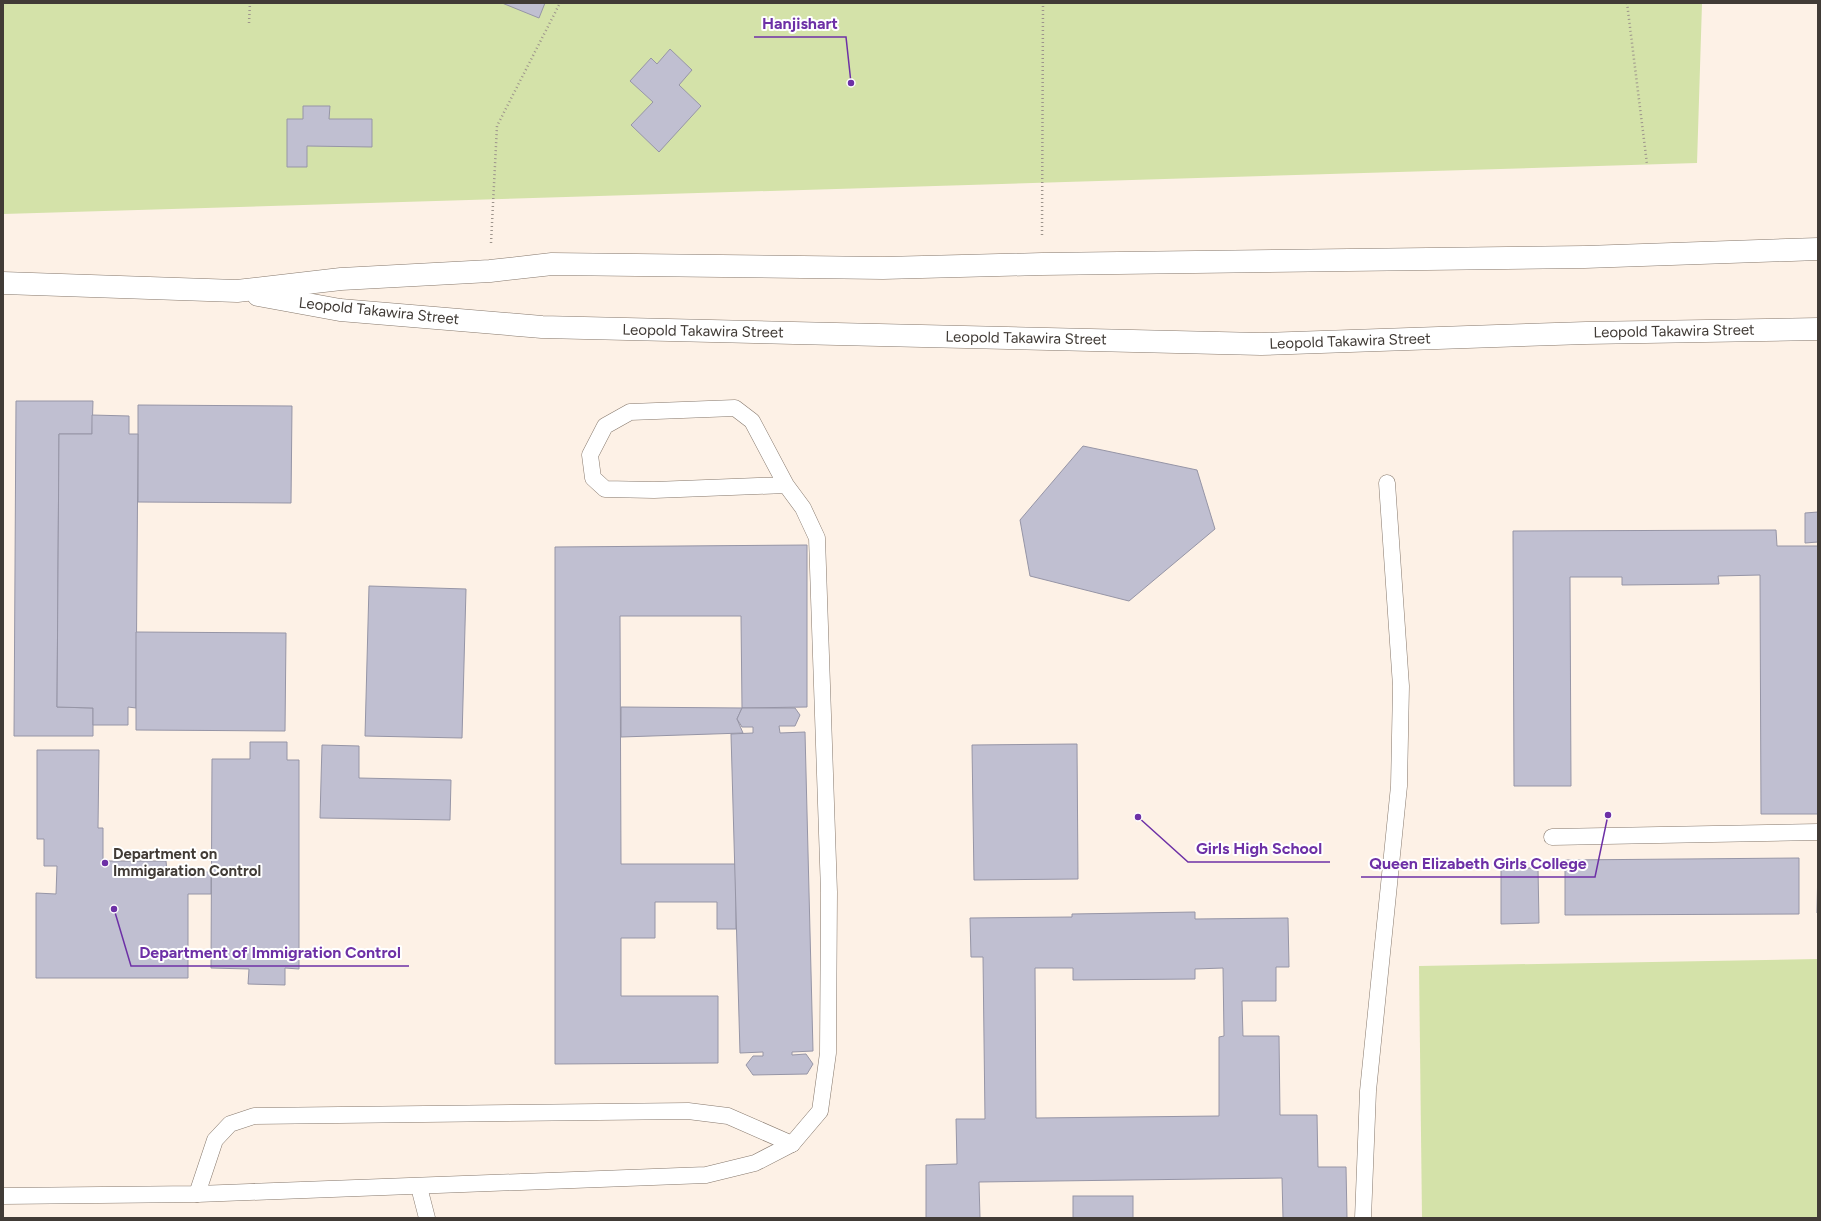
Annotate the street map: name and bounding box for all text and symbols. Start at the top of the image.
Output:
callout: Hanjishart [754,9,846,37]
text: Hanjishart [762,14,838,33]
street label: Leopold Takawira Street [298,294,461,328]
street label: Leopold Takawira Street [622,321,784,341]
street label: Leopold Takawira Street [1593,321,1755,341]
street label: Leopold Takawira Street [945,328,1107,348]
street label: Leopold Takawira Street [1269,329,1431,353]
callout: Girls High School [1188,834,1330,862]
text: Girls High School [1196,839,1322,858]
place label: Department on Immigaration Control [113,845,261,880]
callout: Queen Elizabeth Girls College [1361,849,1595,877]
text: Queen Elizabeth Girls College [1369,854,1587,873]
marker: Department on Immigaration Control [100,858,110,868]
callout: Department of Immigration Control [131,938,409,966]
text: Department of Immigration Control [139,943,401,962]

